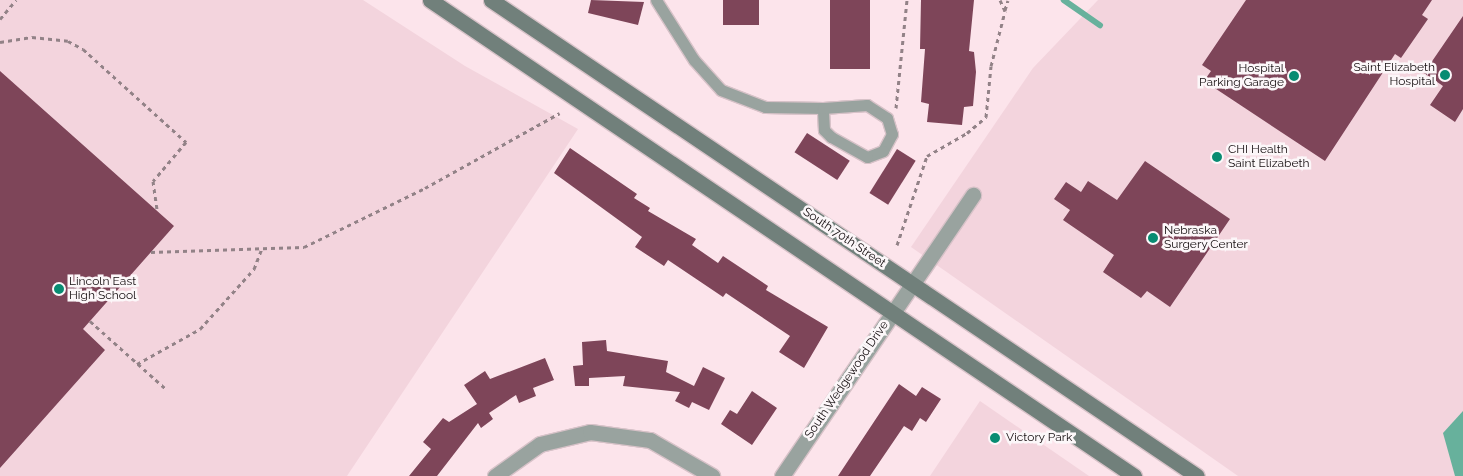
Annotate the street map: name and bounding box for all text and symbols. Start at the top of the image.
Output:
place label: Saint Elizabeth Hospital [1354,61,1435,89]
place label: Hospital Parking Garage [1199,62,1284,90]
marker: Saint Elizabeth Hospital [1439,69,1451,81]
marker: Hospital Parking Garage [1288,70,1300,82]
place label: CHI Health Saint Elizabeth [1228,143,1309,171]
marker: CHI Health Saint Elizabeth [1210,150,1224,164]
street label: South 70th Street [800,205,888,271]
place label: Nebraska Surgery Center [1164,224,1248,252]
marker: Nebraska Surgery Center [1146,231,1160,245]
place label: Lincoln East High School [69,275,136,303]
marker: Lincoln East High School [53,283,65,295]
street label: South Wedgewood Drive [802,318,892,442]
marker: Victory Park [988,431,1002,445]
place label: Victory Park [1006,431,1073,445]

